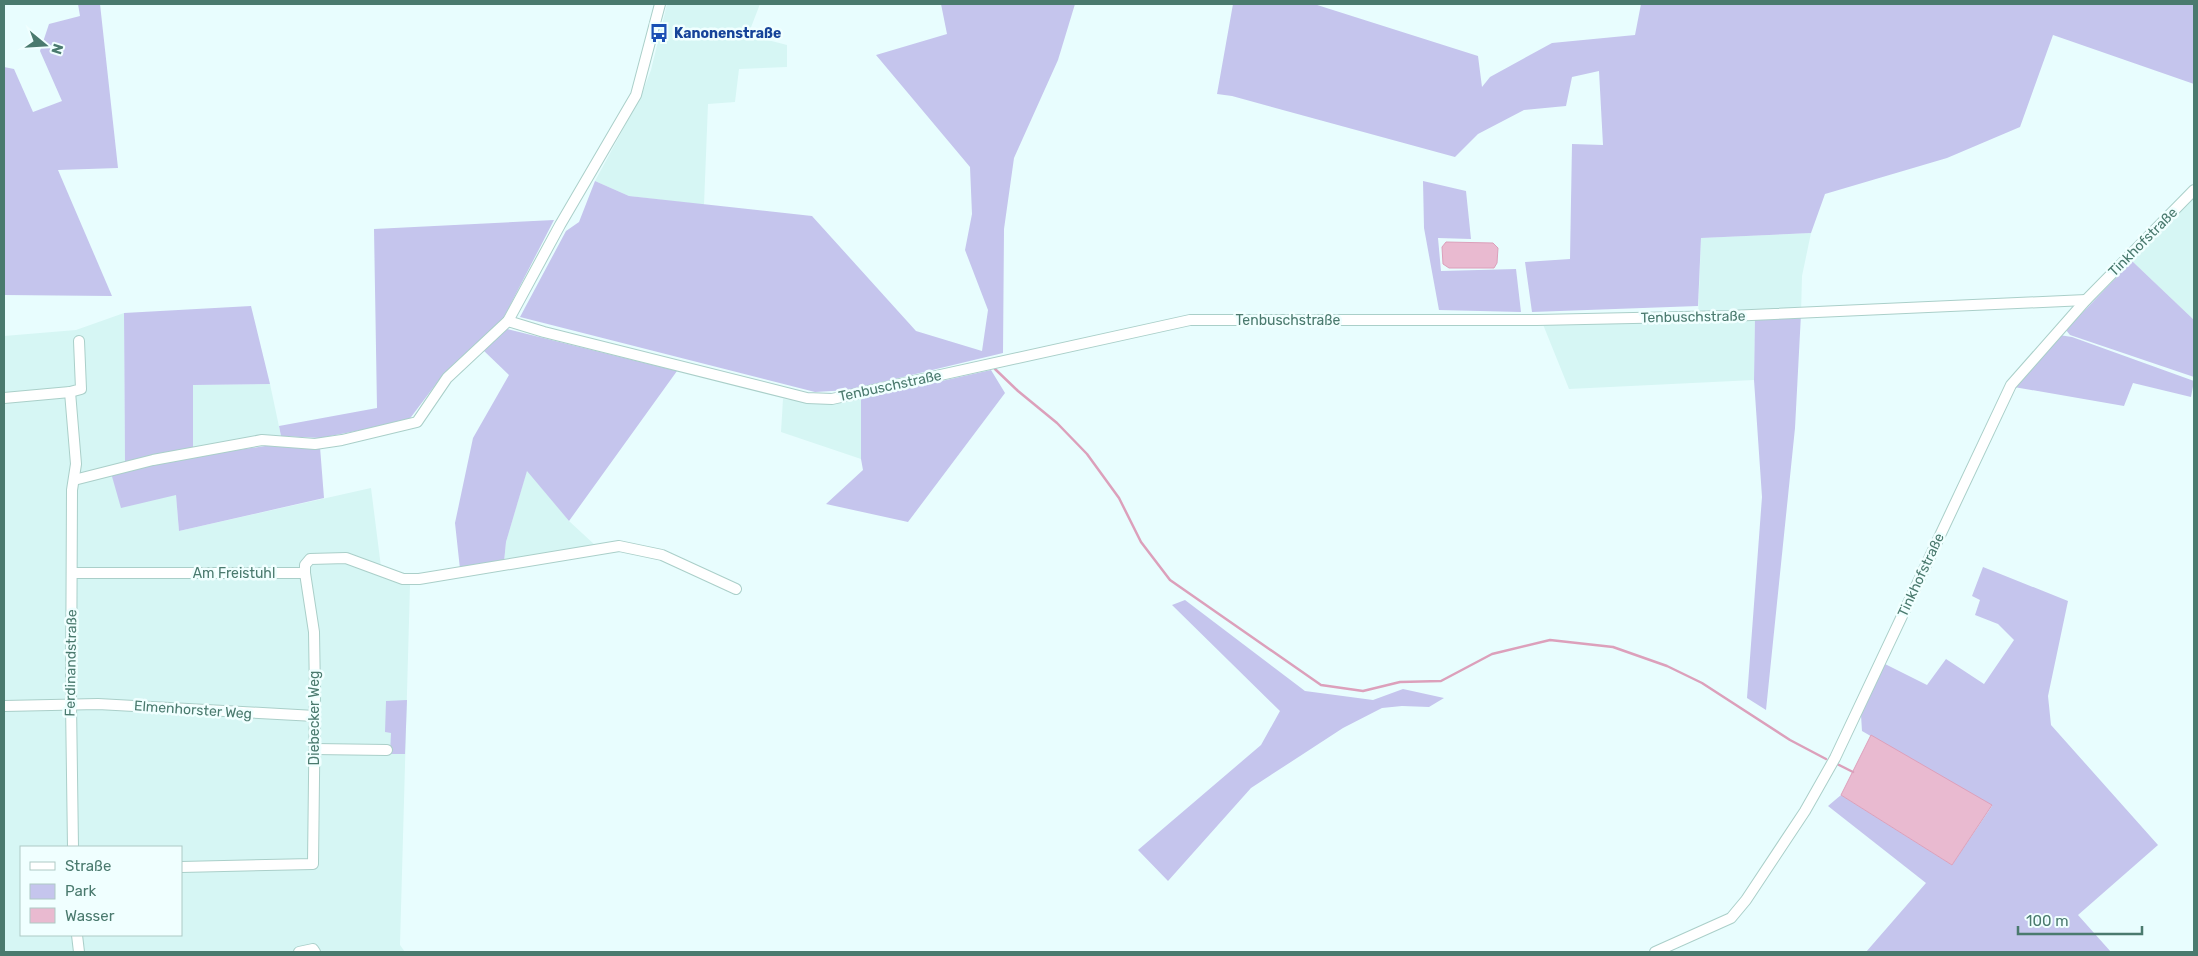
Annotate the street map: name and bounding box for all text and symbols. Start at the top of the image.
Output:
north arrow [20,20,70,70]
bus stop icon: Kanonenstraße [648,22,670,44]
place label: Kanonenstraße [674,25,781,42]
text: N [47,41,67,56]
street label: Tinkhofstraße [2105,204,2181,280]
street label: Tenbuschstraße [1640,308,1746,326]
street label: Tenbuschstraße [1236,312,1341,329]
street label: Tenbuschstraße [837,367,943,405]
street label: Tinkhofstraße [1894,530,1948,620]
street label: Am Freistuhl [193,565,275,582]
street label: Ferdinandstraße [62,609,80,717]
street label: Diebecker Weg [306,671,323,765]
street label: Elmenhorster Weg [133,697,253,723]
legend [20,846,182,936]
text: Straße [65,857,111,875]
text: Park [65,882,96,900]
scale bar [2018,904,2142,936]
text: Wasser [65,907,115,925]
text: 100 m [2026,912,2068,930]

